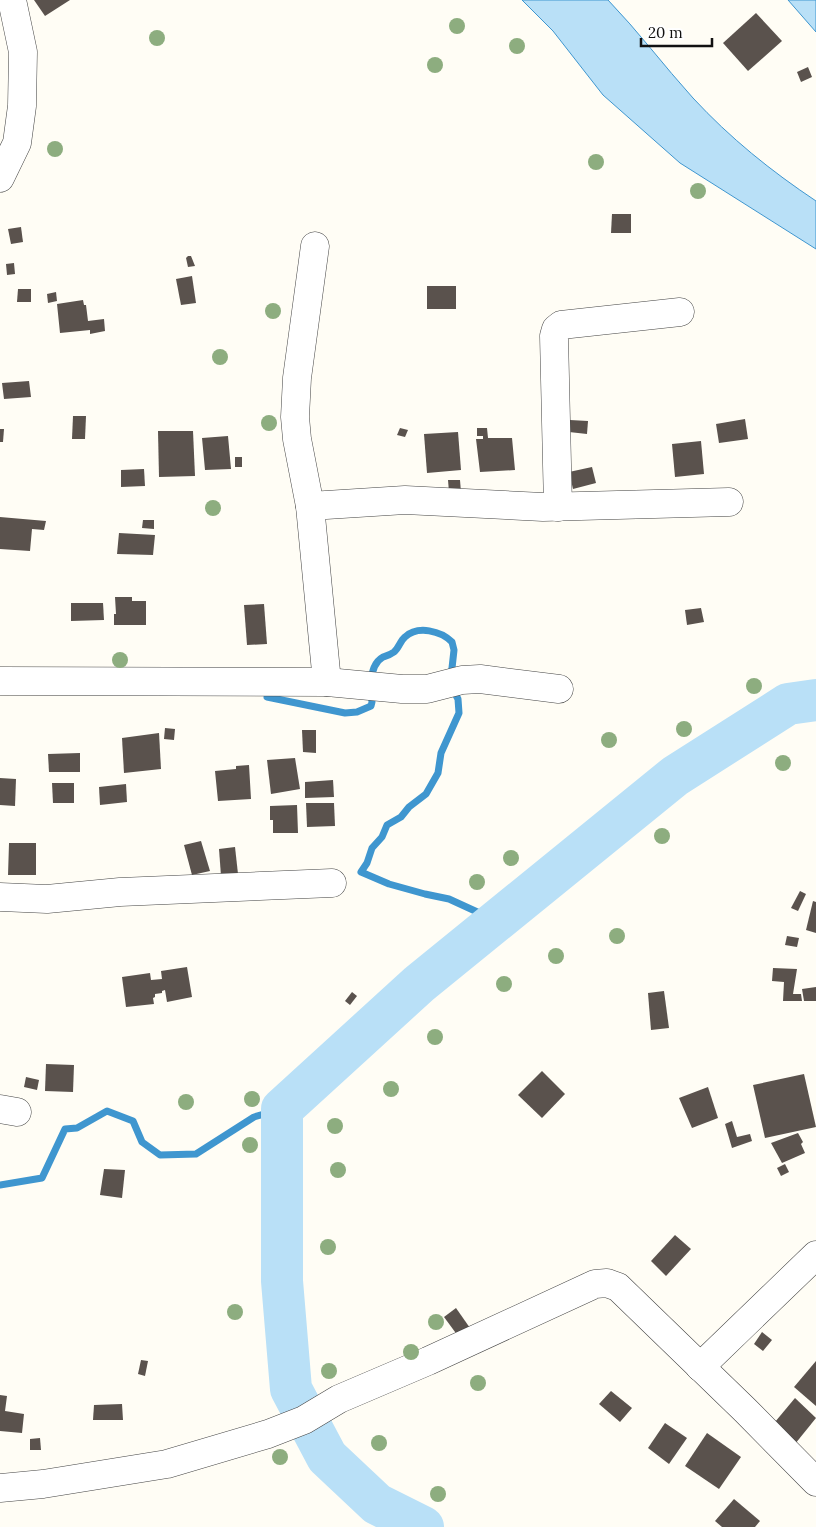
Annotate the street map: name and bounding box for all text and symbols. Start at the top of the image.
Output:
scale bar [641,15,712,47]
text: 20 m [648,23,683,42]

